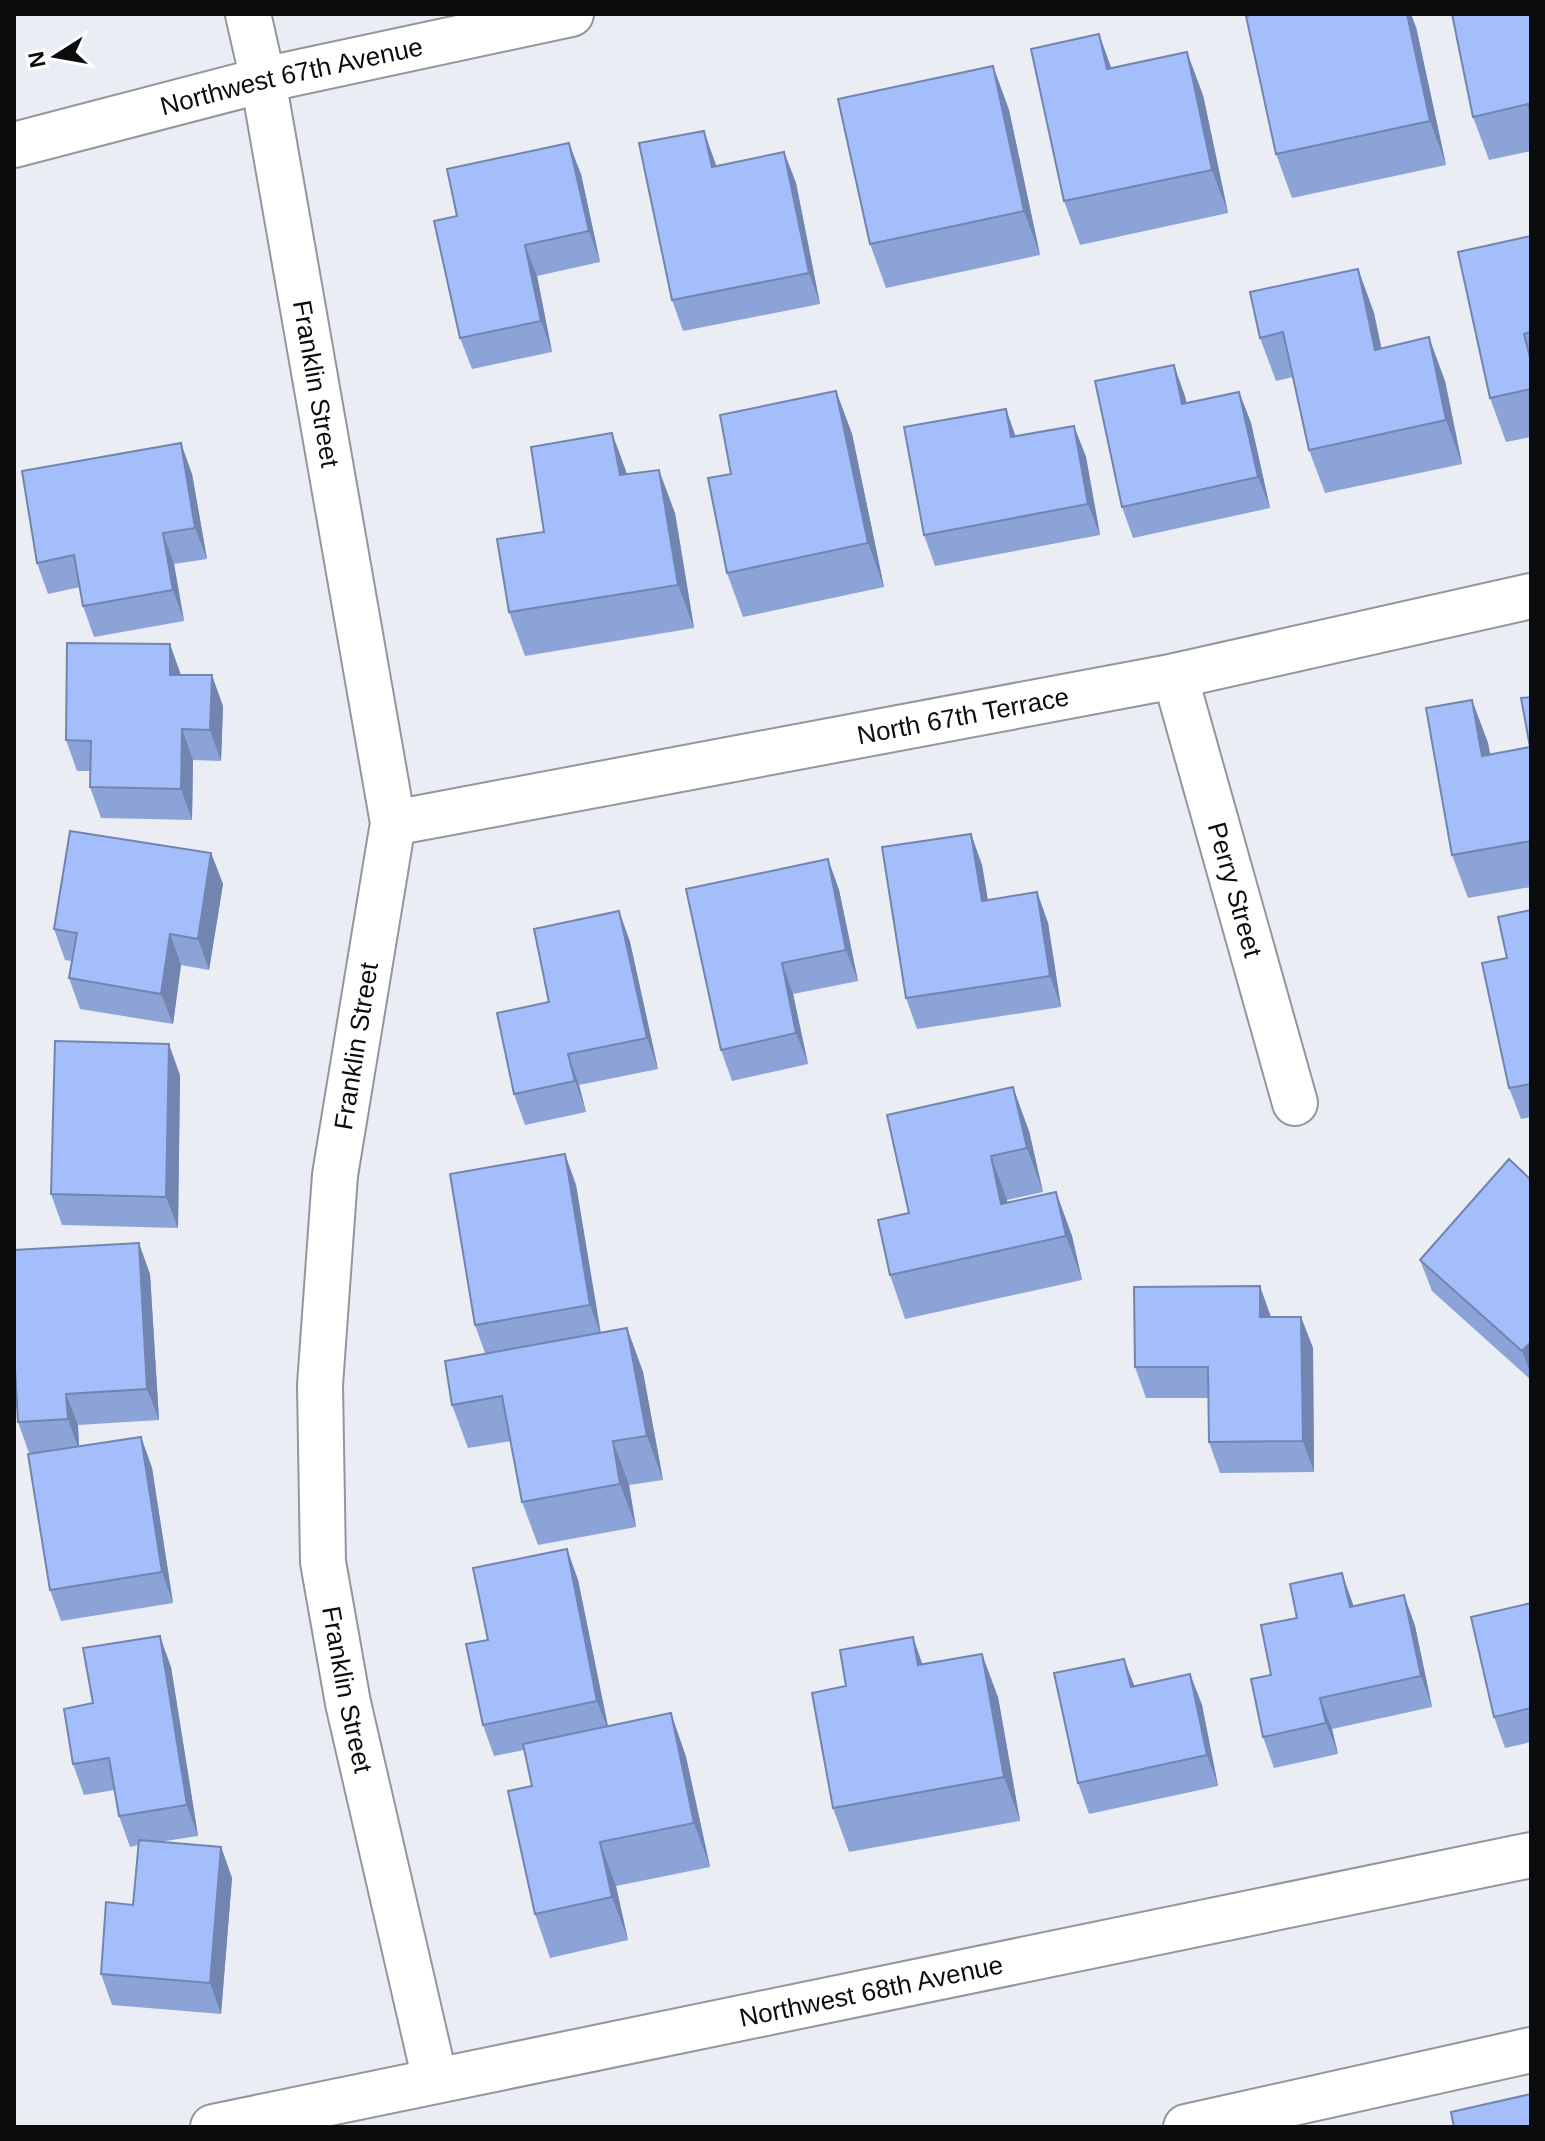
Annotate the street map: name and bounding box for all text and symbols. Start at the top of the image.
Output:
north arrow [16,16,96,96]
street label: Northwest 67th Avenue [157,31,425,121]
text: N [23,50,51,70]
street label: Franklin Street [287,298,346,470]
street label: North 67th Terrace [855,681,1071,750]
street label: Perry Street [1202,819,1268,961]
street label: Franklin Street [328,959,384,1132]
street label: Franklin Street [316,1604,379,1776]
street label: Northwest 68th Avenue [737,1949,1006,2033]

